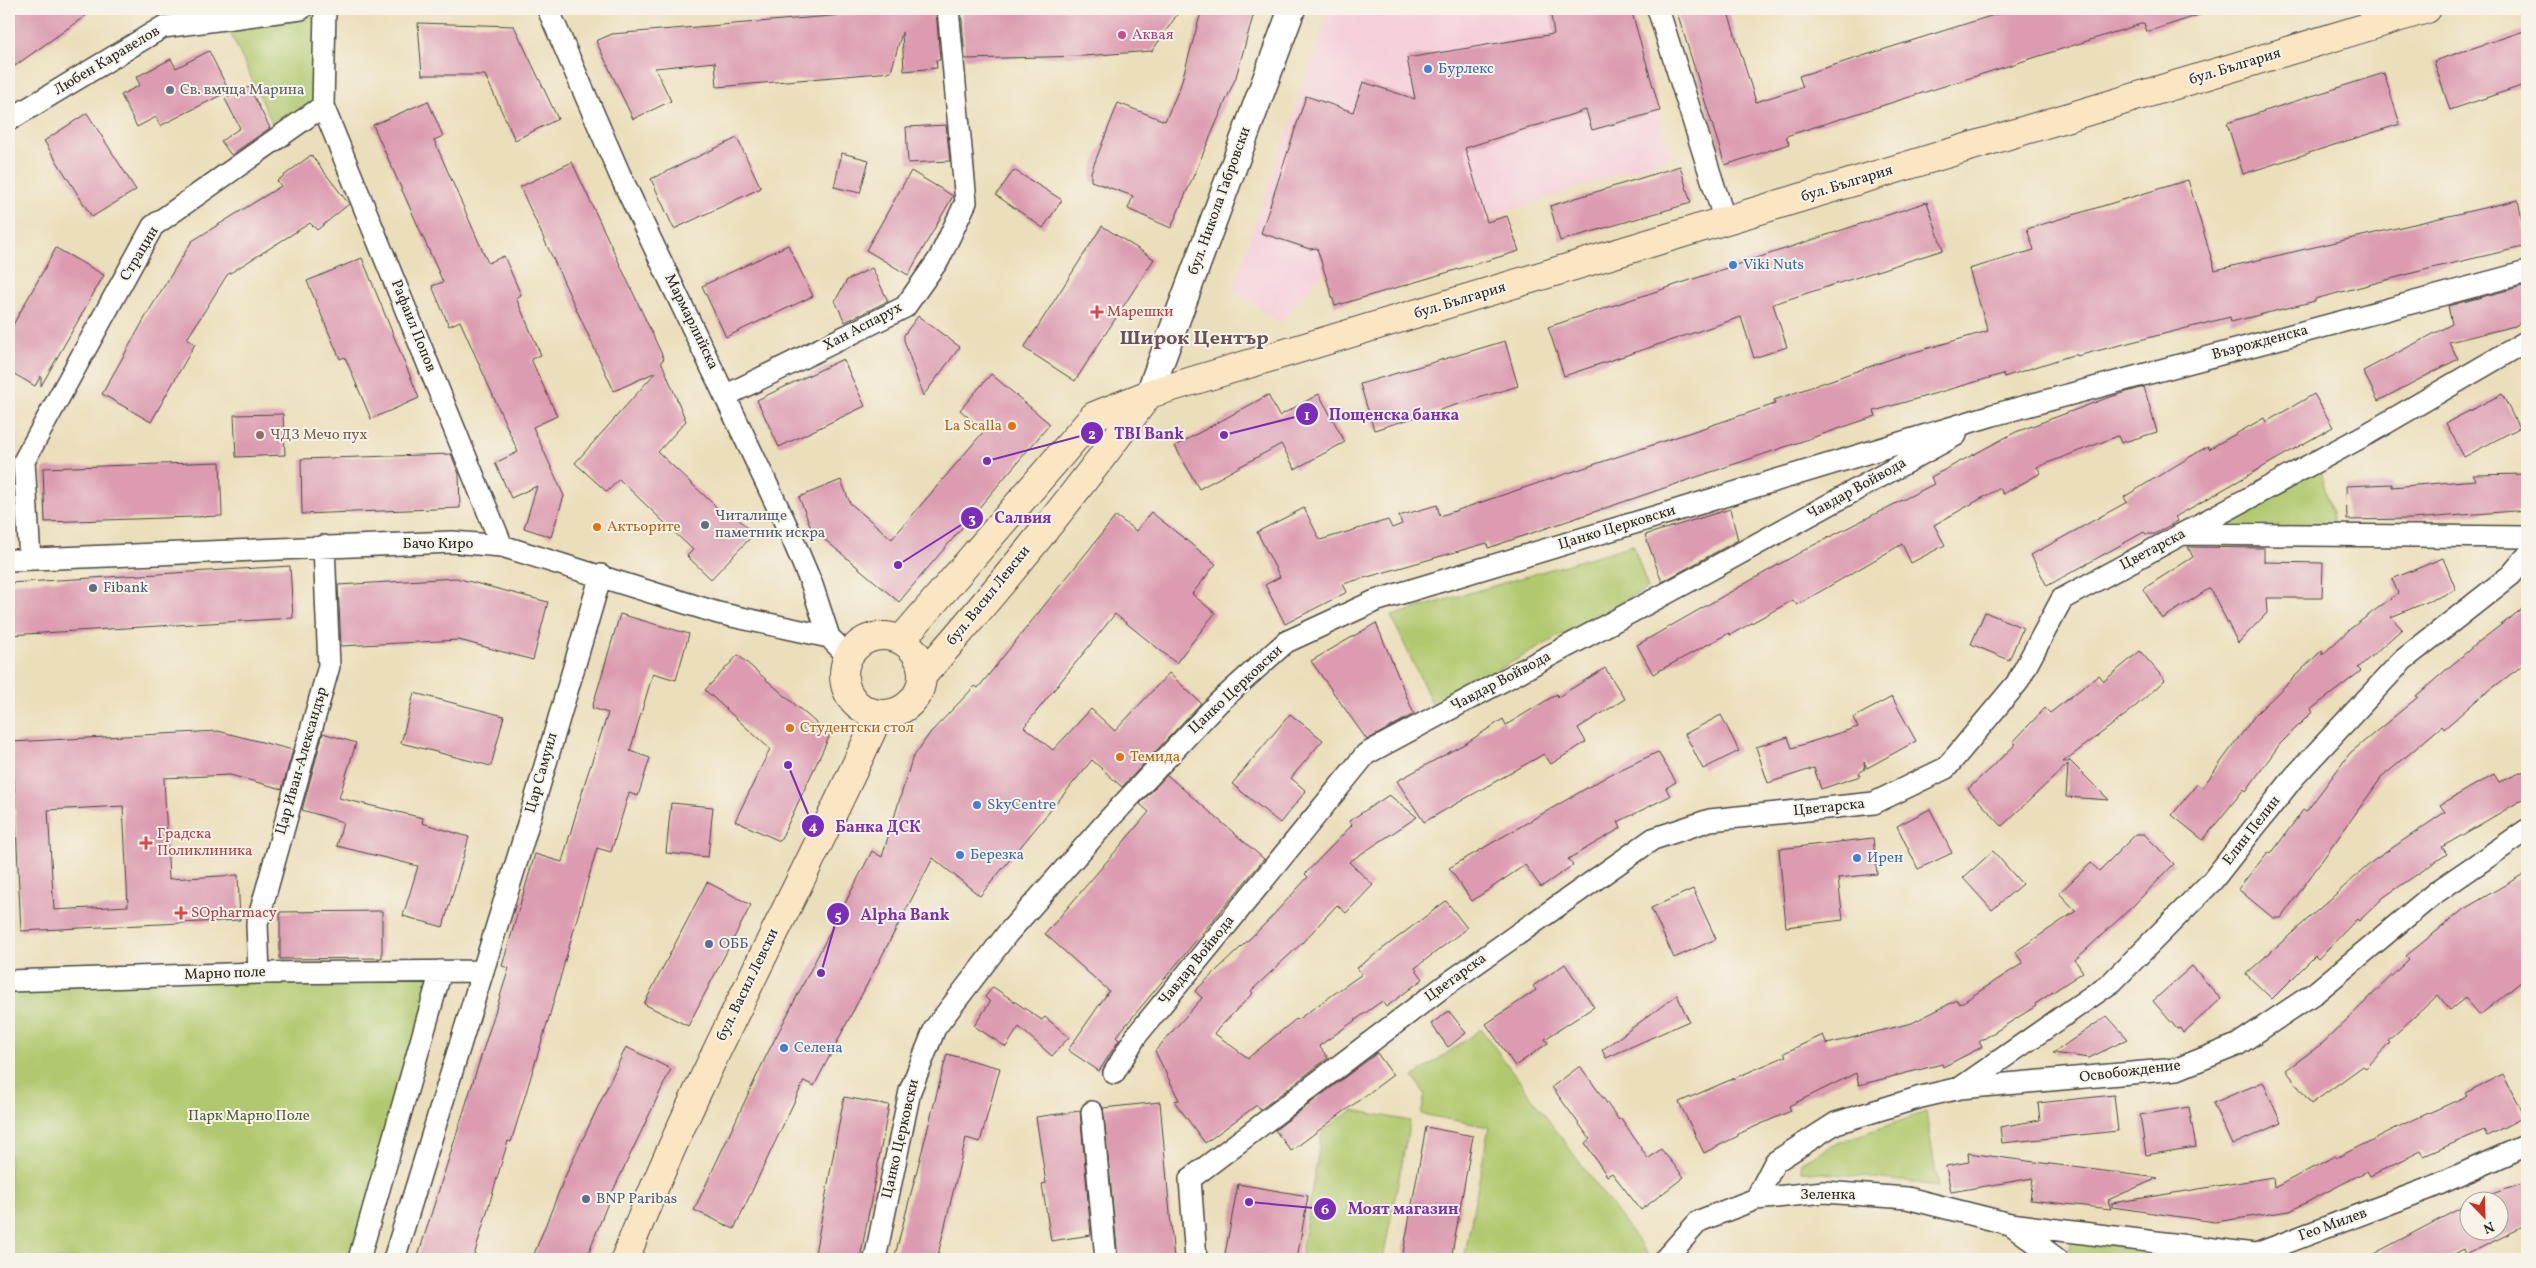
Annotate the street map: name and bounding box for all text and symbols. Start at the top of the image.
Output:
street label: Любен Каравелов [50,21,164,101]
place label: Аквая [1132,25,1174,46]
marker: Аквая [1116,29,1128,41]
street label: бул. България [2187,43,2284,91]
place label: Бурлекс [1438,59,1494,80]
marker: Бурлекс [1422,63,1434,75]
place label: Св. вмчца Марина [180,80,304,101]
marker: Св. вмчца Марина [164,84,176,96]
street label: бул. Никола Габровски [1183,124,1257,278]
street label: бул. България [1799,160,1896,208]
street label: Страцин [115,223,165,285]
place label: Viki Nuts [1743,255,1804,276]
marker: Viki Nuts [1727,259,1739,271]
street label: Мармарлийска [659,271,723,373]
street label: Рафаил Попов [385,277,441,375]
street label: бул. България [1412,277,1509,325]
street label: Хан Аспарух [820,297,906,357]
place label: Марешки [1107,302,1173,323]
marker: Марешки [1091,306,1103,318]
street label: Възрожденска [2210,320,2310,366]
district label: Широк Център [1119,325,1269,353]
callout: Пощенска банка [1294,399,1469,430]
text: Пощенска банка [1329,405,1459,427]
text: 1 [1304,406,1310,427]
place label: La Scalla [944,416,1002,437]
callout: TBI Bank [1080,418,1194,449]
marker: La Scalla [1006,420,1018,432]
text: TBI Bank [1114,424,1184,446]
place label: ЧДЗ Мечо пух [270,425,367,446]
text: 2 [1088,425,1096,446]
marker: ЧДЗ Мечо пух [254,429,266,441]
street label: Чавдар Войвода [1804,453,1910,525]
street label: Цанко Церковски [1556,500,1678,556]
callout: Салвия [959,502,1061,533]
place label: Читалище паметник искра [715,506,825,544]
text: Салвия [995,508,1051,530]
text: 3 [968,509,976,530]
place label: Актьорите [607,517,681,538]
marker: Читалище паметник искра [699,519,711,531]
marker: Актьорите [591,521,603,533]
street label: Цветарска [2116,524,2190,576]
street label: Бачо Киро [402,534,474,555]
street label: бул. Васил Левски [942,542,1036,650]
place label: Fibank [103,578,148,599]
marker: Fibank [87,582,99,594]
street label: Цанко Церковски [1184,641,1288,739]
street label: Чавдар Войвода [1447,647,1555,717]
street label: Цар Иван-Александър [271,685,333,837]
place label: Студентски стол [800,718,914,739]
marker: Студентски стол [784,722,796,734]
street label: Цар Самуил [520,730,564,816]
place label: Темида [1130,747,1180,768]
marker: Темида [1114,751,1126,763]
street label: Елин Пелин [2218,792,2286,870]
street label: Цветарска [1792,794,1866,822]
place label: SkyCentre [987,795,1056,816]
marker: SkyCentre [971,799,983,811]
callout: Банка ДСК [800,810,930,841]
text: 4 [808,817,818,838]
text: Банка ДСК [835,817,921,839]
place label: Градска Поликлиника [157,824,253,862]
marker: Градска Поликлиника [139,836,153,850]
place label: Березка [970,845,1024,866]
place label: Ирен [1867,848,1903,869]
marker: Березка [954,849,966,861]
marker: Ирен [1851,852,1863,864]
callout: Alpha Bank [826,899,960,930]
place label: SOpharmacy [191,903,277,924]
text: Alpha Bank [861,905,950,927]
text: 5 [834,906,842,927]
marker: SOpharmacy [175,907,187,919]
street label: Чавдар Войвода [1154,911,1240,1011]
street label: бул. Васил Левски [712,925,784,1045]
place label: ОББ [719,934,748,955]
marker: ОББ [703,938,715,950]
street label: Цветарска [1421,948,1491,1008]
street label: Марно поле [184,962,266,986]
place label: Селена [794,1038,843,1059]
marker: Селена [778,1042,790,1054]
street label: Освобождение [2078,1055,2182,1089]
street label: Цанко Церковски [877,1077,925,1201]
park label: Парк Марно Поле [188,1106,310,1127]
street label: Зеленка [1800,1185,1856,1206]
place label: BNP Paribas [596,1189,677,1210]
north arrow [2458,1190,2508,1240]
marker: BNP Paribas [580,1193,592,1205]
callout: Моят магазин [1312,1193,1468,1224]
text: Моят магазин [1348,1199,1458,1221]
text: 6 [1321,1200,1329,1221]
street label: Гео Милев [2296,1203,2370,1247]
text: N [2480,1216,2497,1237]

